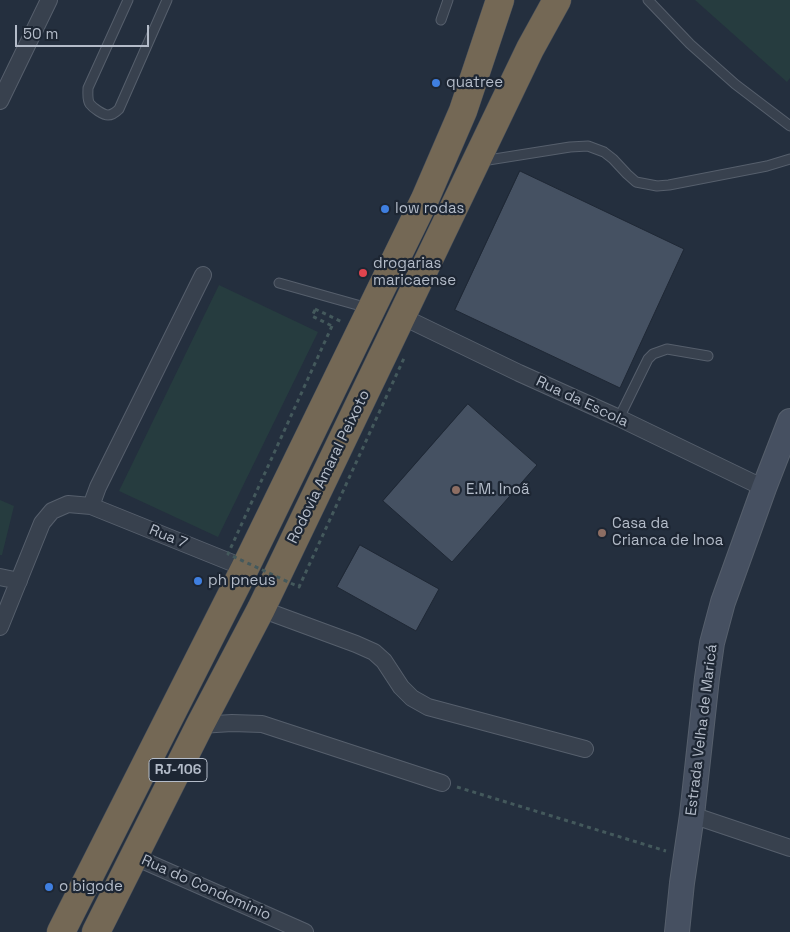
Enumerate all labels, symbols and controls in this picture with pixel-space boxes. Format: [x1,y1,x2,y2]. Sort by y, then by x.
scale bar [18,15,151,47]
text: 50 m [23,24,58,43]
place label: quatree [446,74,503,92]
marker: quatree [430,77,442,89]
place label: low rodas [395,200,464,218]
marker: low rodas [379,203,391,215]
place label: drogarias maricaense [373,255,456,290]
marker: drogarias maricaense [357,267,369,279]
street label: Rua da Escola [533,373,631,431]
street label: Rodovia Amaral Peixoto [284,387,374,547]
place label: E.M. Inoã [466,481,530,499]
marker: E.M. Inoã [450,484,462,496]
place label: Casa da Crianca de Inoa [612,515,723,550]
street label: Rua 7 [146,521,190,553]
marker: Casa da Crianca de Inoa [596,527,608,539]
place label: ph pneus [208,572,276,590]
marker: ph pneus [192,575,204,587]
street label: Estrada Velha de Maricá [683,643,721,817]
road number: RJ-106 [149,758,207,782]
street label: Rua do Condominio [139,851,273,925]
place label: o bigode [59,878,123,896]
marker: o bigode [43,881,55,893]

